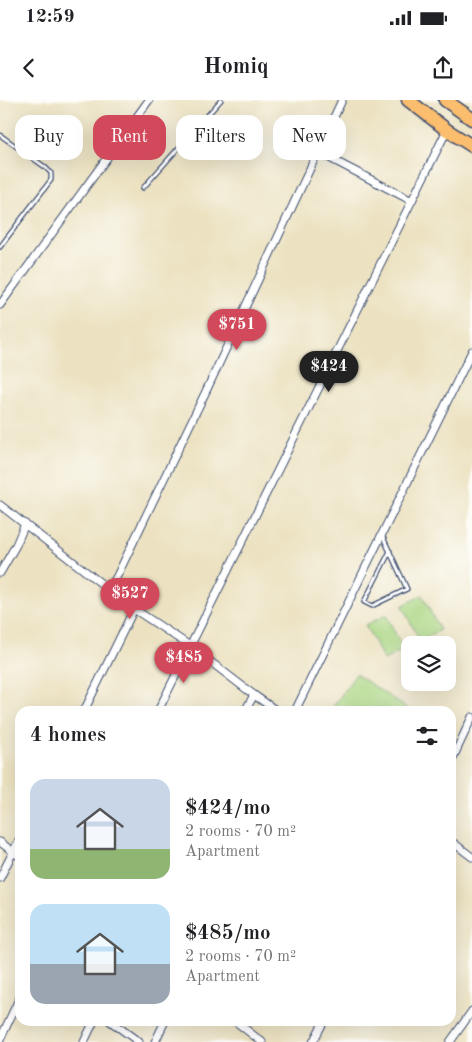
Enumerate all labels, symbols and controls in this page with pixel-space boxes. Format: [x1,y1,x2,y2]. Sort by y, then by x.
text: 12:59 [25,8,74,27]
icon: back [15,54,43,82]
icon: share [429,54,457,82]
text: Homiq [204,56,268,78]
chip: Buy [15,115,83,160]
chip: Rent [93,115,166,160]
chip: Filters [176,115,263,160]
chip: New [273,115,346,160]
pin: $751 [207,308,267,351]
text: $751 [218,317,256,333]
pin: $424 [299,350,359,393]
text: $424 [310,359,348,375]
pin: $527 [100,578,160,620]
text: $527 [111,586,149,602]
map controls [401,636,456,691]
button: layers [401,636,456,691]
pin: $485 [154,642,214,684]
text: $485 [165,650,203,666]
icon: filters [413,722,441,750]
text: 4 homes [30,725,106,746]
text: $424/mo [185,798,271,819]
icon: home [70,799,130,859]
text: 2 rooms · 70 m² [185,824,296,840]
text: Apartment [185,844,260,860]
text: $485/mo [185,923,271,944]
icon: home [70,924,130,984]
text: 2 rooms · 70 m² [185,949,296,965]
text: Apartment [185,969,260,985]

